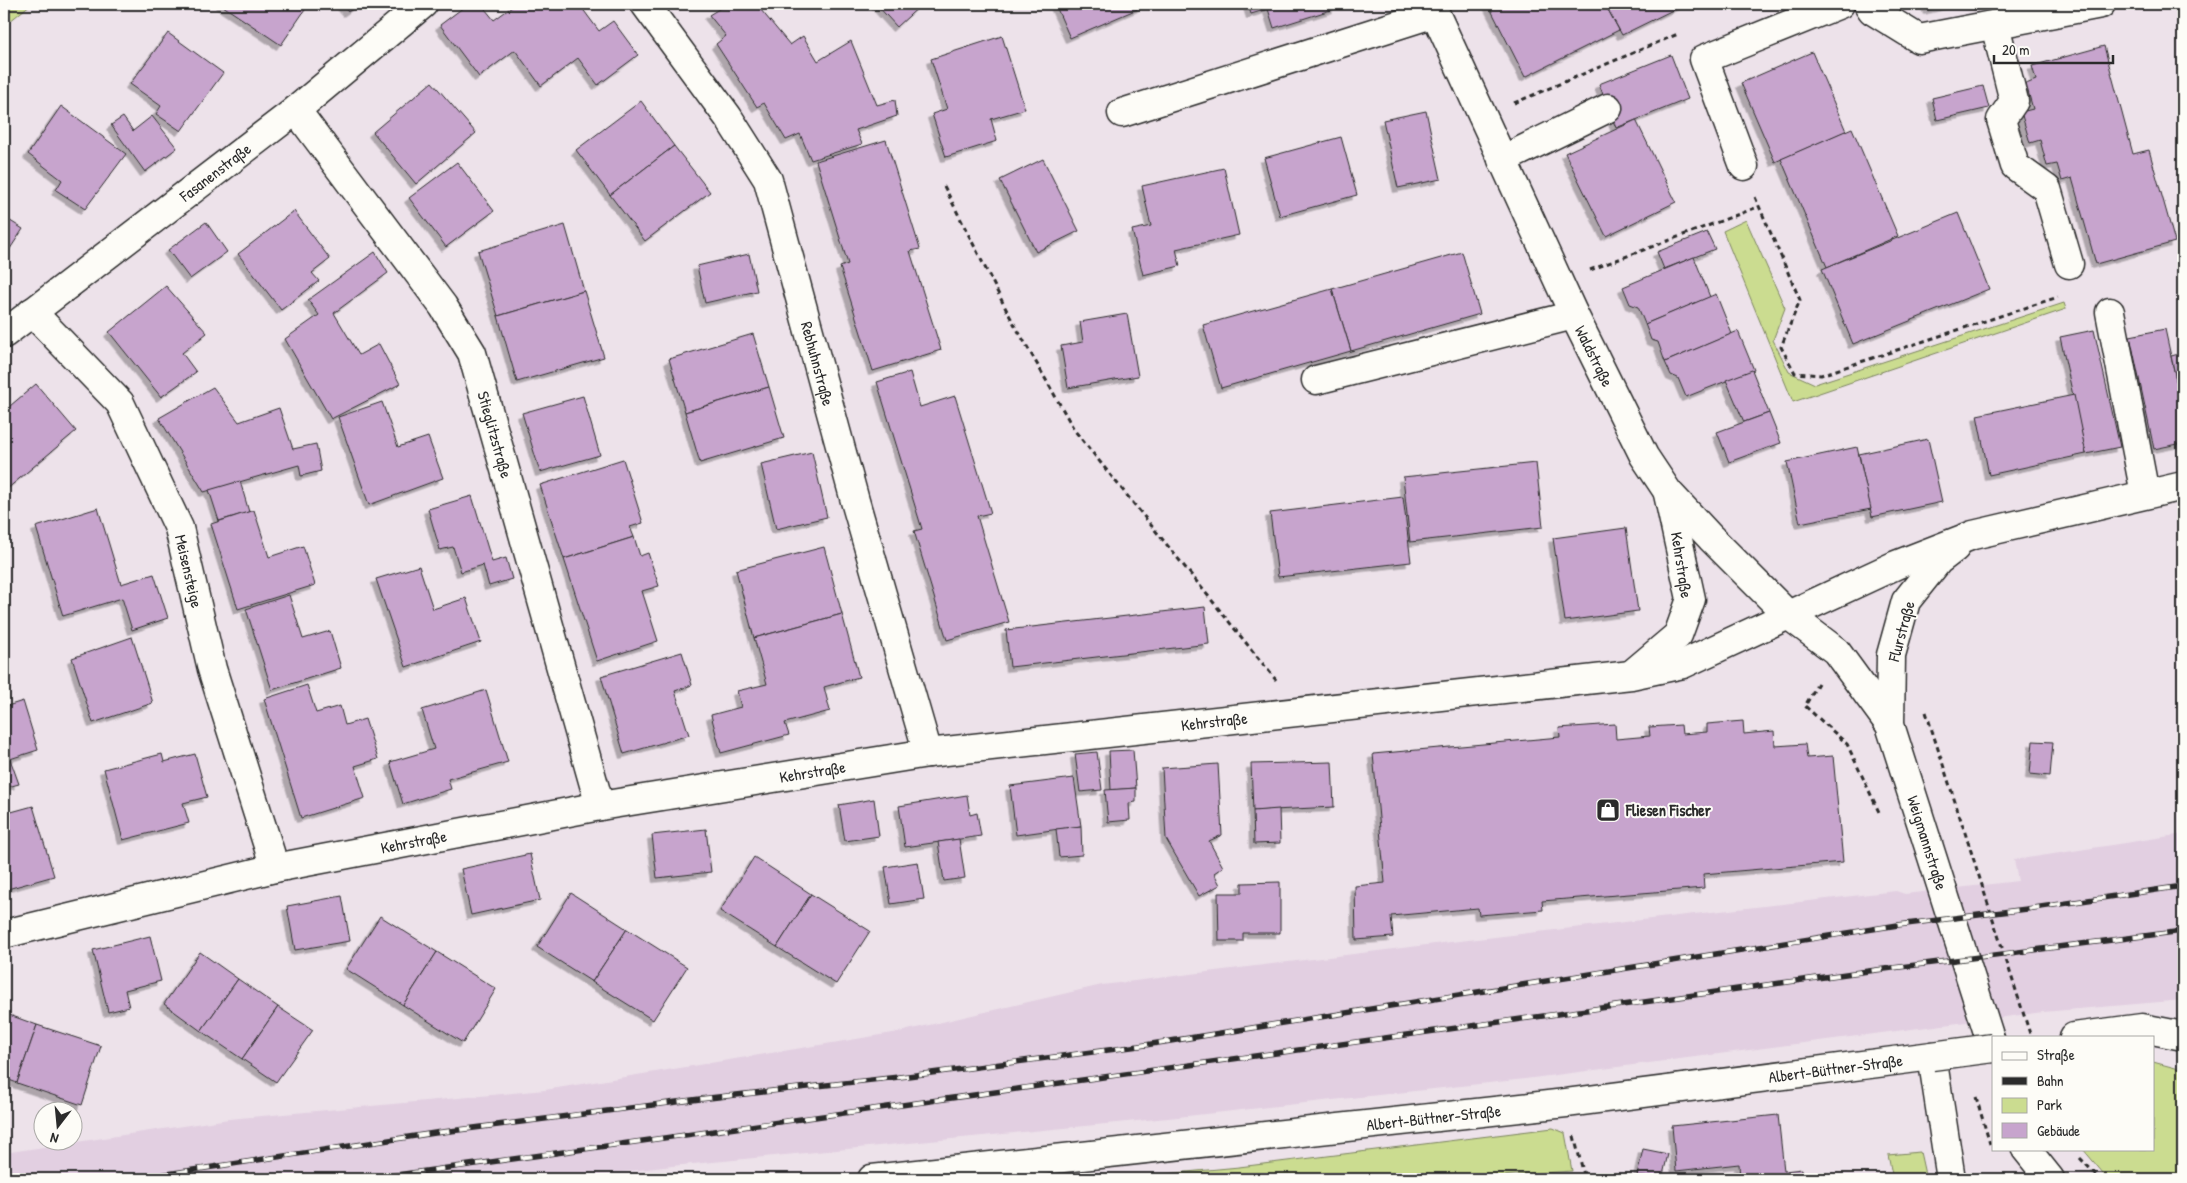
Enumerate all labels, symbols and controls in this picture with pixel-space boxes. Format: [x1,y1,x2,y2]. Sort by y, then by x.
scale bar [1994,32,2113,64]
text: 20 m [2002,39,2029,60]
street label: Fasanenstraße [174,137,256,207]
street label: Rebhuhnstraße [796,319,840,409]
street label: Waldstraße [1570,322,1619,391]
street label: Stieglitzstraße [472,389,518,481]
street label: Kehrstraße [1666,530,1698,600]
street label: Meisensteige [170,532,208,610]
street label: Flurstraße [1882,598,1920,665]
street label: Kehrstraße [1180,707,1249,736]
street label: Kehrstraße [778,755,848,788]
street label: Weigmannstraße [1902,793,1953,893]
shop icon: Fliesen Fischer [1595,797,1621,823]
place label: Fliesen Fischer [1625,799,1712,821]
street label: Kehrstraße [379,824,449,859]
legend [1992,1036,2154,1150]
text: Straße [2037,1044,2075,1065]
street label: Albert-Büttner-Straße [1767,1049,1905,1088]
text: Bahn [2037,1070,2064,1091]
text: Park [2037,1094,2062,1115]
street label: Albert-Büttner-Straße [1365,1099,1503,1136]
north arrow [32,1100,82,1150]
text: Gebäude [2037,1120,2080,1141]
text: N [48,1129,60,1149]

